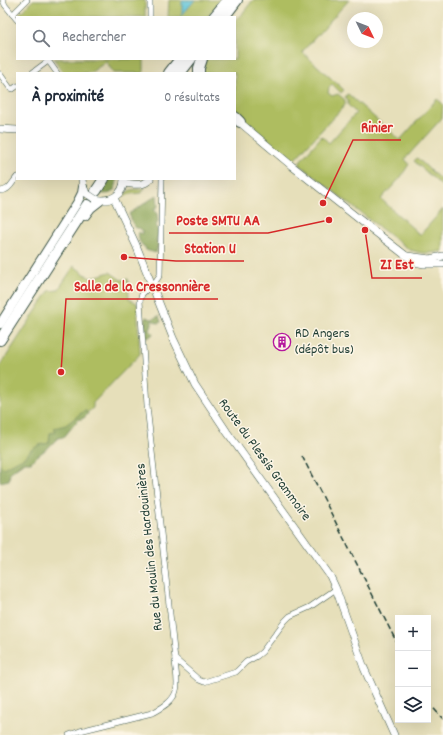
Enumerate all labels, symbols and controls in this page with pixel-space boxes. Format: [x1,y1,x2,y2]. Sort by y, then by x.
north arrow [347,12,383,48]
search box [16,16,236,60]
icon: search [30,27,52,49]
text: Rechercher [62,27,126,49]
text: À proximité [32,86,104,110]
text: 0 résultats [164,89,220,108]
callout: Rinier [353,113,401,140]
text: Rinier [361,118,393,140]
callout: Poste SMTU AA [169,206,268,233]
text: Poste SMTU AA [176,211,260,233]
callout: Station U [176,234,244,261]
text: Station U [184,239,236,261]
callout: ZI Est [372,251,422,278]
text: ZI Est [380,255,414,277]
callout: Salle de la Cressonnière [66,272,218,299]
text: Salle de la Cressonnière [74,277,210,299]
place label: RD Angers (dépôt bus) [295,324,354,360]
building icon: RD Angers (dépôt bus) [272,332,292,352]
street label: Route du Plessis Grammoire [213,395,315,525]
street label: Rue du Moulin des Hardouinières [131,462,169,632]
map controls [395,615,431,723]
button: + [395,615,431,651]
button: − [395,651,431,687]
button: layers [395,687,431,723]

